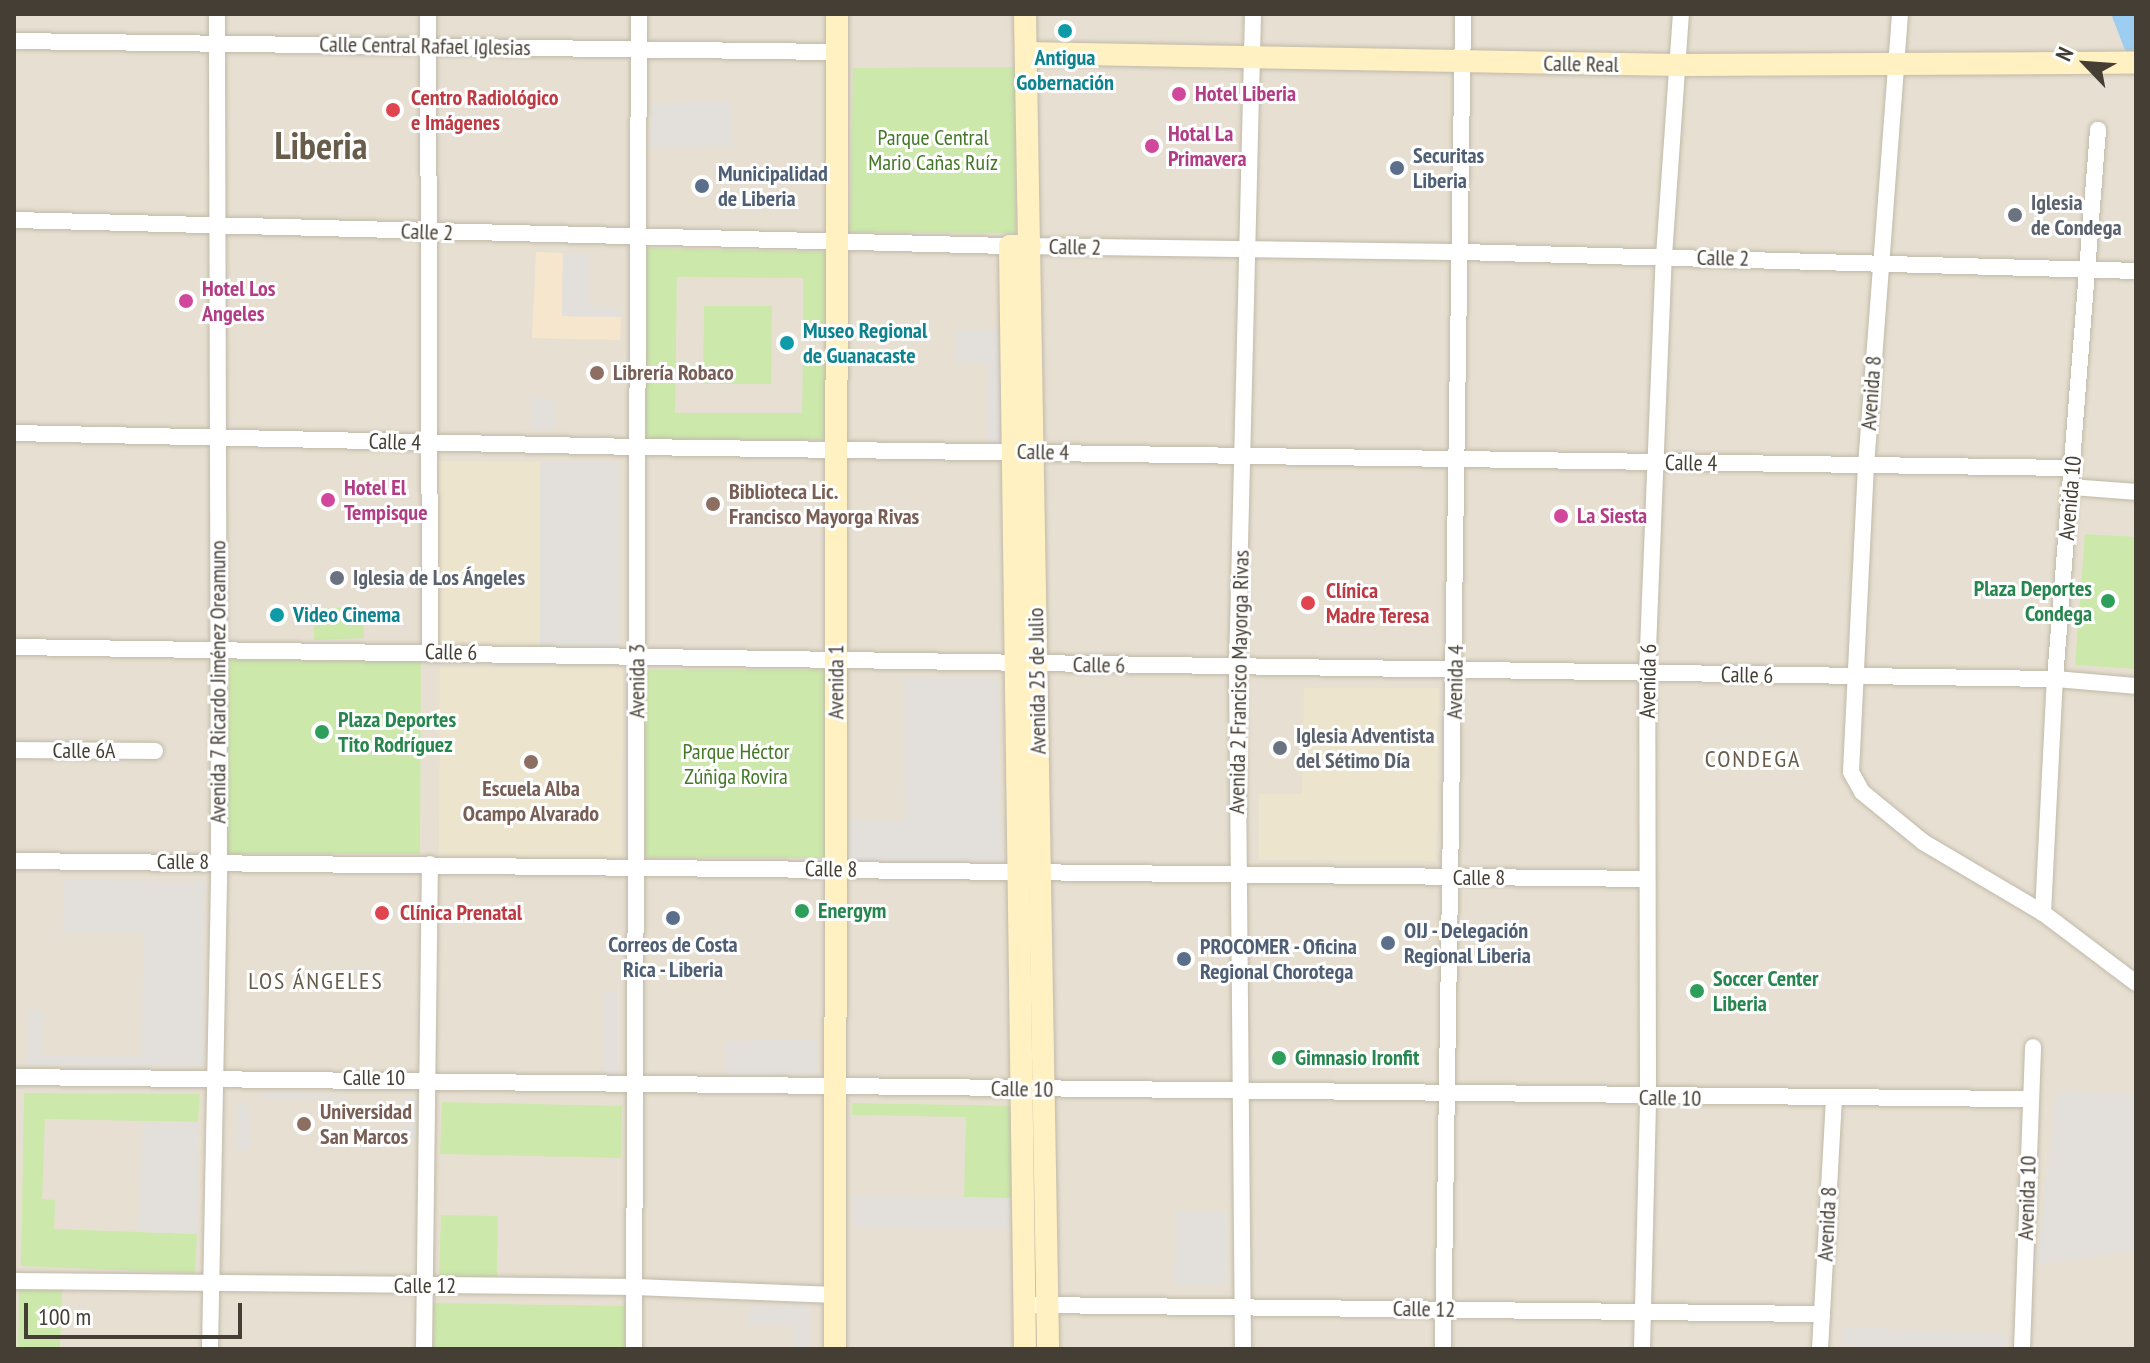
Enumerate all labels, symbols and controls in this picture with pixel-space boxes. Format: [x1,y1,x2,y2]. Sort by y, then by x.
marker: Antigua Gobernación [1056,22,1074,40]
north arrow [2046,24,2126,104]
street label: Calle Central Rafael Iglesias [319,31,531,61]
text: N [2049,43,2079,65]
place label: Antigua Gobernación [1016,44,1114,96]
street label: Calle Real [1543,50,1619,78]
place label: Hotel Liberia [1195,81,1296,107]
place label: Centro Radiológico e Imágenes [411,84,559,136]
marker: Hotel Liberia [1170,85,1188,103]
marker: Centro Radiológico e Imágenes [382,99,404,121]
place label: Hotal La Primavera [1168,120,1247,172]
district label: Liberia [274,122,368,168]
park label: Parque Central Mario Cañas Ruíz [868,124,998,176]
marker: Hotal La Primavera [1143,137,1161,155]
place label: Securitas Liberia [1413,142,1484,194]
marker: Securitas Liberia [1388,159,1406,177]
place label: Municipalidad de Liberia [718,160,828,212]
marker: Municipalidad de Liberia [693,177,711,195]
place label: Iglesia de Condega [2031,189,2122,240]
marker: Iglesia de Condega [2006,206,2024,224]
street label: Calle 2 [400,218,454,246]
street label: Calle 2 [1049,233,1101,261]
street label: Calle 2 [1697,244,1749,272]
place label: Hotel Los Angeles [202,275,275,326]
marker: Hotel Los Angeles [177,292,195,310]
place label: Museo Regional de Guanacaste [803,317,927,368]
marker: Museo Regional de Guanacaste [778,334,796,352]
street label: Avenida 8 [1855,355,1887,431]
place label: Librería Robaco [613,360,734,386]
marker: Librería Robaco [588,364,606,382]
street label: Calle 4 [368,428,422,456]
street label: Calle 4 [1017,438,1069,466]
street label: Calle 4 [1665,449,1717,477]
street label: Avenida 10 [2053,455,2087,541]
place label: Hotel El Tempisque [344,474,428,526]
place label: Biblioteca Lic. Francisco Mayorga Rivas [729,478,919,530]
marker: Hotel El Tempisque [319,491,337,509]
marker: Biblioteca Lic. Francisco Mayorga Rivas [704,495,722,513]
place label: La Siesta [1577,503,1647,529]
marker: La Siesta [1552,507,1570,525]
street label: Avenida 7 Ricardo Jiménez Oreamuno [205,540,231,824]
street label: Avenida 2 Francisco Mayorga Rivas [1223,550,1255,814]
place label: Iglesia de Los Ángeles [353,565,526,591]
marker: Iglesia de Los Ángeles [328,569,346,587]
place label: Plaza Deportes Condega [1974,575,2092,626]
place label: Clínica Madre Teresa [1326,577,1430,628]
marker: Clínica Madre Teresa [1297,592,1319,614]
marker: Plaza Deportes Condega [2099,592,2117,610]
place label: Video Cinema [293,602,400,628]
marker: Video Cinema [268,606,286,624]
street label: Avenida 25 de Julio [1023,607,1051,755]
street label: Calle 6 [425,638,477,666]
street label: Avenida 6 [1634,643,1662,719]
street label: Avenida 3 [624,644,650,718]
street label: Avenida 4 [1441,644,1469,720]
street label: Avenida 1 [823,645,849,719]
street label: Calle 6 [1073,651,1125,679]
street label: Calle 6 [1721,661,1773,689]
place label: Plaza Deportes Tito Rodríguez [338,706,456,758]
place label: Iglesia Adventista del Sétimo Día [1296,722,1435,774]
marker: Plaza Deportes Tito Rodríguez [313,723,331,741]
street label: Calle 6A [53,738,115,764]
park label: Parque Héctor Zúñiga Rovira [683,738,789,790]
marker: Iglesia Adventista del Sétimo Día [1271,739,1289,757]
district label: CONDEGA [1705,745,1801,773]
marker: Escuela Alba Ocampo Alvarado [522,753,540,771]
place label: Escuela Alba Ocampo Alvarado [462,775,600,826]
street label: Calle 8 [157,849,209,875]
street label: Calle 8 [805,855,857,883]
street label: Calle 8 [1453,865,1505,891]
place label: Energym [818,898,886,924]
place label: Clínica Prenatal [400,900,522,926]
marker: Clínica Prenatal [371,902,393,924]
marker: Energym [793,902,811,920]
marker: Correos de Costa Rica - Liberia [664,909,682,927]
place label: OIJ - Delegación Regional Liberia [1404,917,1531,968]
place label: Correos de Costa Rica - Liberia [608,931,738,982]
place label: PROCOMER - Oficina Regional Chorotega [1200,933,1359,984]
marker: OIJ - Delegación Regional Liberia [1379,934,1397,952]
marker: PROCOMER - Oficina Regional Chorotega [1175,950,1193,968]
place label: Soccer Center Liberia [1713,965,1819,1016]
district label: LOS ÁNGELES [248,967,384,995]
marker: Soccer Center Liberia [1688,982,1706,1000]
place label: Gimnasio Ironfit [1295,1045,1419,1071]
marker: Gimnasio Ironfit [1270,1049,1288,1067]
street label: Calle 10 [343,1065,405,1091]
street label: Calle 10 [991,1075,1053,1103]
street label: Calle 10 [1639,1084,1701,1112]
place label: Universidad San Marcos [320,1098,412,1150]
marker: Universidad San Marcos [295,1115,313,1133]
street label: Avenida 10 [2012,1155,2042,1241]
street label: Avenida 8 [1812,1186,1842,1262]
street label: Calle 12 [394,1273,456,1299]
scale bar [28,1287,246,1337]
street label: Calle 12 [1393,1295,1455,1323]
text: 100 m [38,1301,91,1332]

